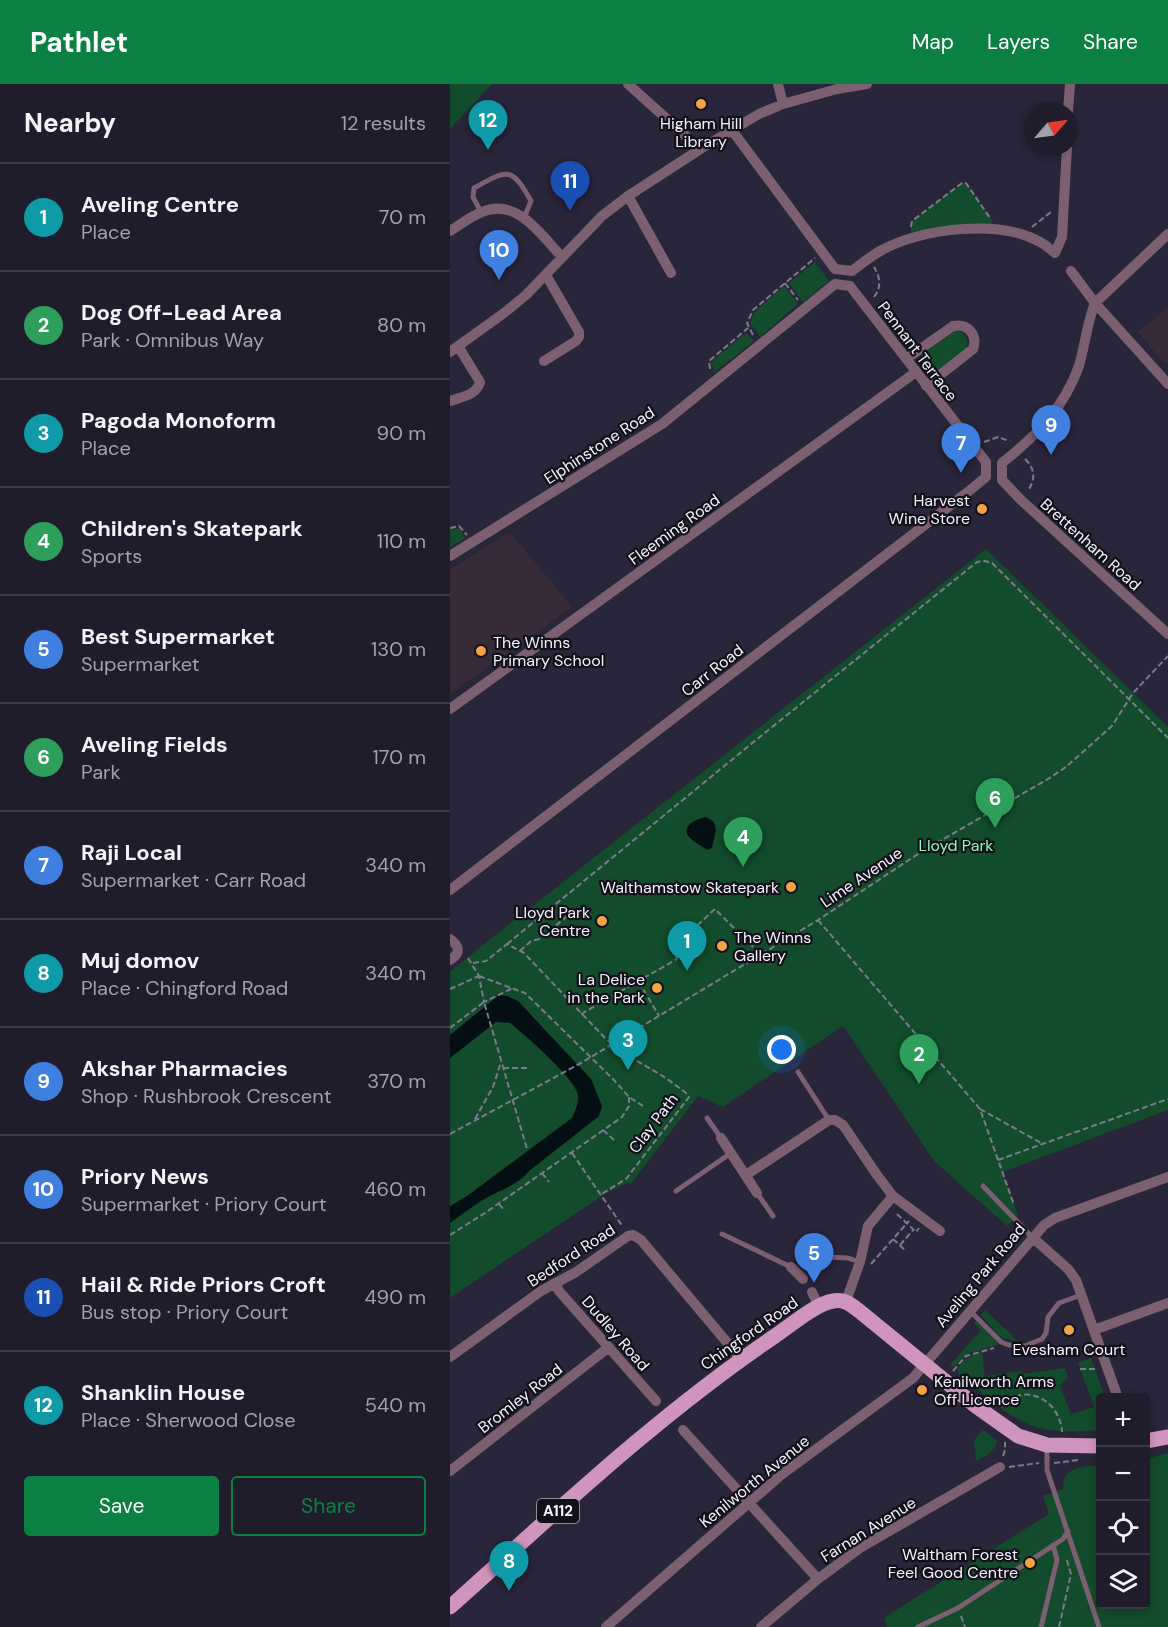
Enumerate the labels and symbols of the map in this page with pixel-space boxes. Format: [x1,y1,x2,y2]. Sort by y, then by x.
marker: Higham Hill Library [694,97,708,111]
pin: 12 [468,100,507,150]
north arrow [1024,102,1078,156]
place label: Higham Hill Library [660,113,742,152]
pin: 11 [550,162,590,211]
pin: 10 [479,230,518,280]
street label: Pennant Terrace [873,297,962,406]
street label: Elphinstone Road [540,402,659,489]
pin: 9 [1032,406,1070,455]
pin: 7 [942,424,980,473]
street label: Fleeming Road [624,489,724,570]
place label: Harvest Wine Store [889,490,970,529]
street label: Brettenham Road [1036,494,1145,595]
marker: Harvest Wine Store [975,502,989,516]
place label: The Winns Primary School [493,632,604,671]
street label: Carr Road [677,639,748,701]
marker: The Winns Primary School [474,644,488,658]
pin: 6 [976,778,1014,828]
pin: 4 [724,818,762,867]
park label: Lloyd Park [919,835,993,856]
street label: Lime Avenue [816,842,906,912]
place label: Walthamstow Skatepark [601,877,779,898]
marker: Walthamstow Skatepark [784,880,798,894]
place label: Lloyd Park Centre [515,902,590,941]
marker: Lloyd Park Centre [595,914,609,928]
pin: 1 [668,922,706,971]
place label: The Winns Gallery [734,927,811,966]
marker: The Winns Gallery [715,939,729,953]
place label: La Delice in the Park [567,969,645,1008]
marker: La Delice in the Park [650,981,664,995]
pin: 3 [608,1020,648,1070]
pin: 2 [900,1034,938,1084]
your location [767,1035,796,1064]
street label: Clay Path [624,1089,683,1157]
street label: Bedford Road [523,1219,619,1292]
street label: Aveling Park Road [931,1219,1030,1332]
pin: 5 [794,1234,834,1283]
street label: Dudley Road [577,1291,654,1375]
street label: Chingford Road [696,1292,802,1375]
marker: Evesham Court [1062,1323,1076,1337]
place label: Evesham Court [1013,1339,1125,1360]
street label: Bromley Road [474,1359,567,1438]
place label: Kenilworth Arms Off Licence [934,1371,1054,1410]
marker: Kenilworth Arms Off Licence [915,1383,929,1397]
street label: Kenilworth Avenue [695,1430,814,1532]
street label: Farnan Avenue [817,1492,920,1567]
road number: A112 [537,1499,579,1523]
pin: 8 [490,1542,528,1591]
place label: Waltham Forest Feel Good Centre [888,1544,1018,1583]
marker: Waltham Forest Feel Good Centre [1023,1556,1037,1570]

